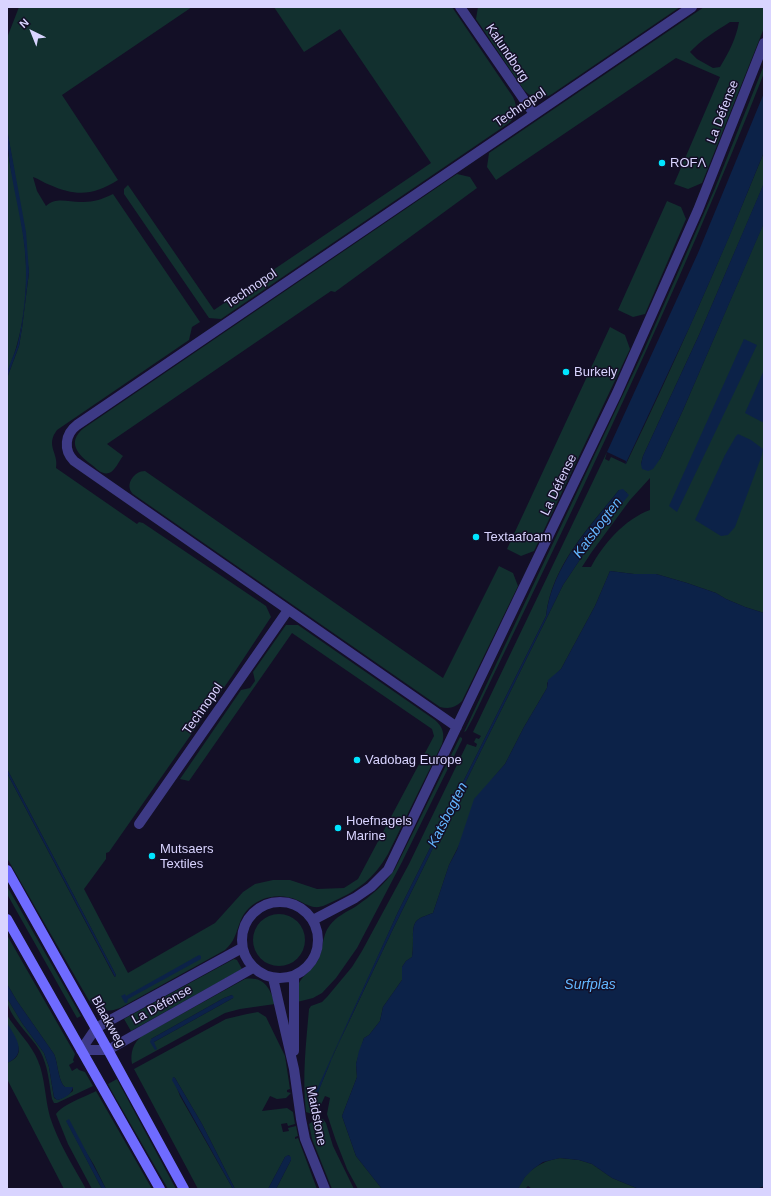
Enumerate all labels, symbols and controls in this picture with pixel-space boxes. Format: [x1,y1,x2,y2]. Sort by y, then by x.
north arrow [12,12,52,52]
text: N [17,16,31,30]
street label: Kalundborg [482,21,532,85]
street label: La Défense [704,78,742,146]
street label: Technopol [491,85,549,131]
place label: ROFΛ [670,155,706,171]
marker: ROFΛ [657,158,667,168]
street label: Technopol [222,266,280,312]
place label: Burkely [574,364,617,380]
marker: Burkely [561,367,571,377]
street label: La Défense [537,452,581,518]
water label: Katsbogten [570,495,626,561]
place label: Textaafoam [484,529,551,545]
marker: Textaafoam [471,532,481,542]
street label: Technopol [180,680,226,738]
place label: Vadobag Europe [365,752,462,768]
marker: Vadobag Europe [352,755,362,765]
water label: Katsbogten [424,780,472,850]
place label: Hoefnagels Marine [346,813,412,844]
marker: Hoefnagels Marine [333,823,343,833]
place label: Mutsaers Textiles [160,841,213,872]
marker: Mutsaers Textiles [147,851,157,861]
water label: Surfplas [564,977,616,993]
street label: La Défense [129,982,195,1028]
street label: Blaakweg [88,994,128,1050]
street label: Maidstone [303,1085,329,1147]

